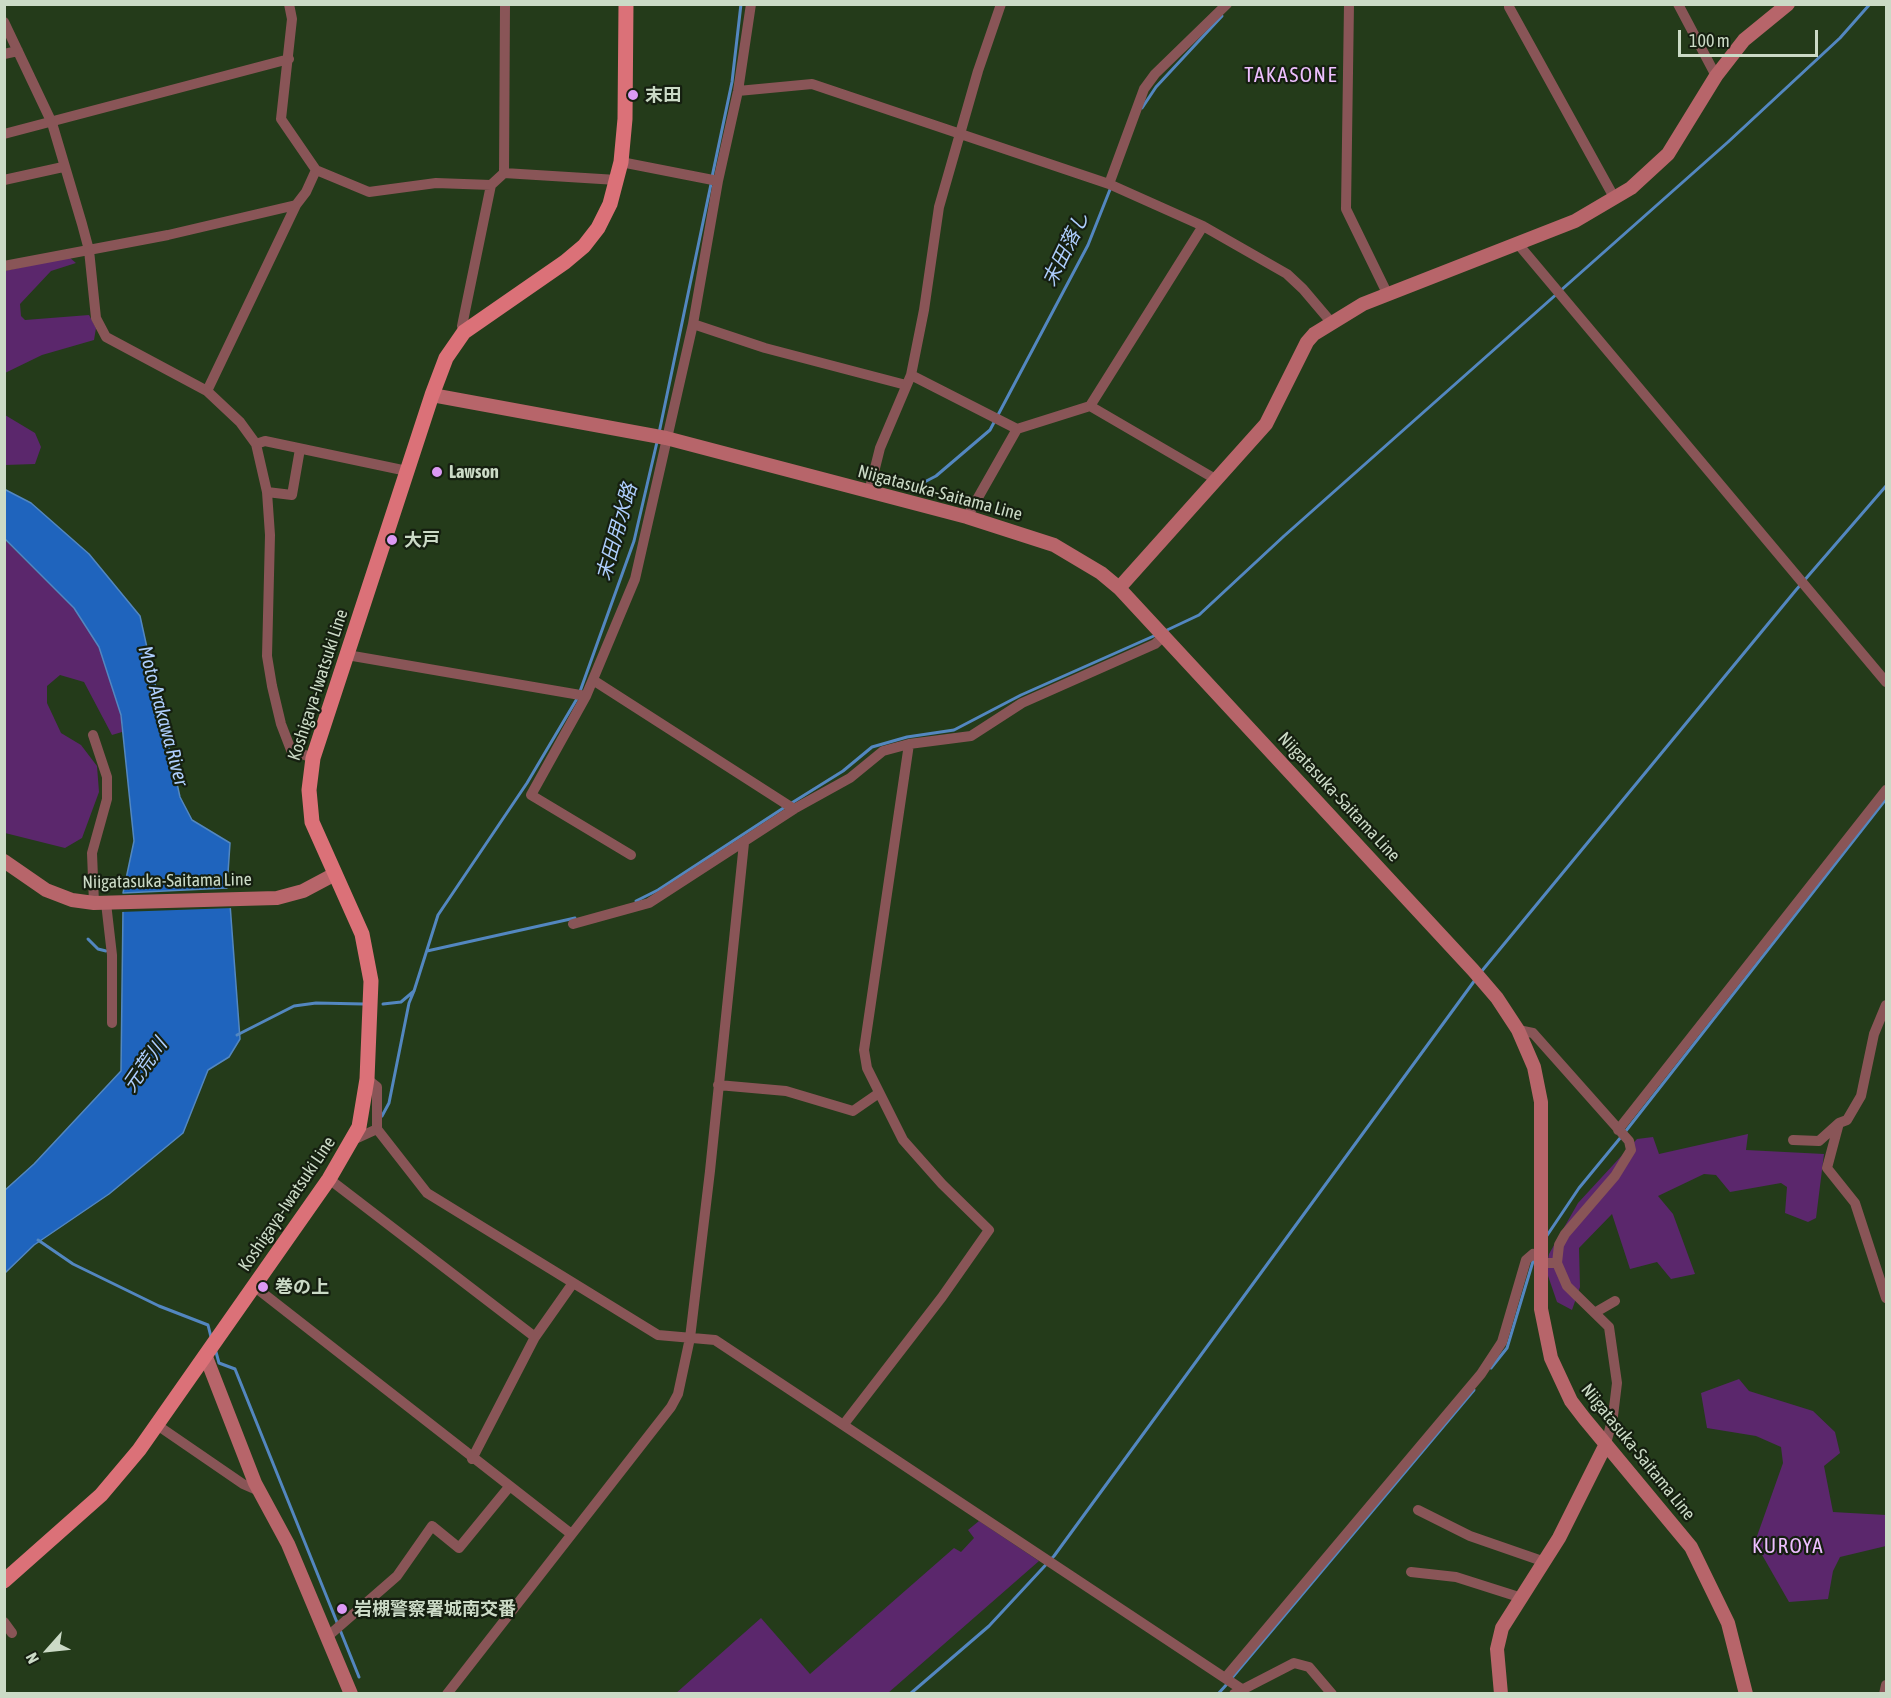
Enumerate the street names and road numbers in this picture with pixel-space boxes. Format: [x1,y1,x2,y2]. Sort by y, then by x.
street label: Niigatasuka-Saitama Line [855,461,1025,525]
street label: Koshigaya-Iwatsuki Line [283,607,353,763]
street label: Niigatasuka-Saitama Line [1273,728,1405,866]
street label: Niigatasuka-Saitama Line [82,869,252,893]
street label: Koshigaya-Iwatsuki Line [234,1133,340,1275]
street label: Niigatasuka-Saitama Line [1576,1379,1700,1525]

